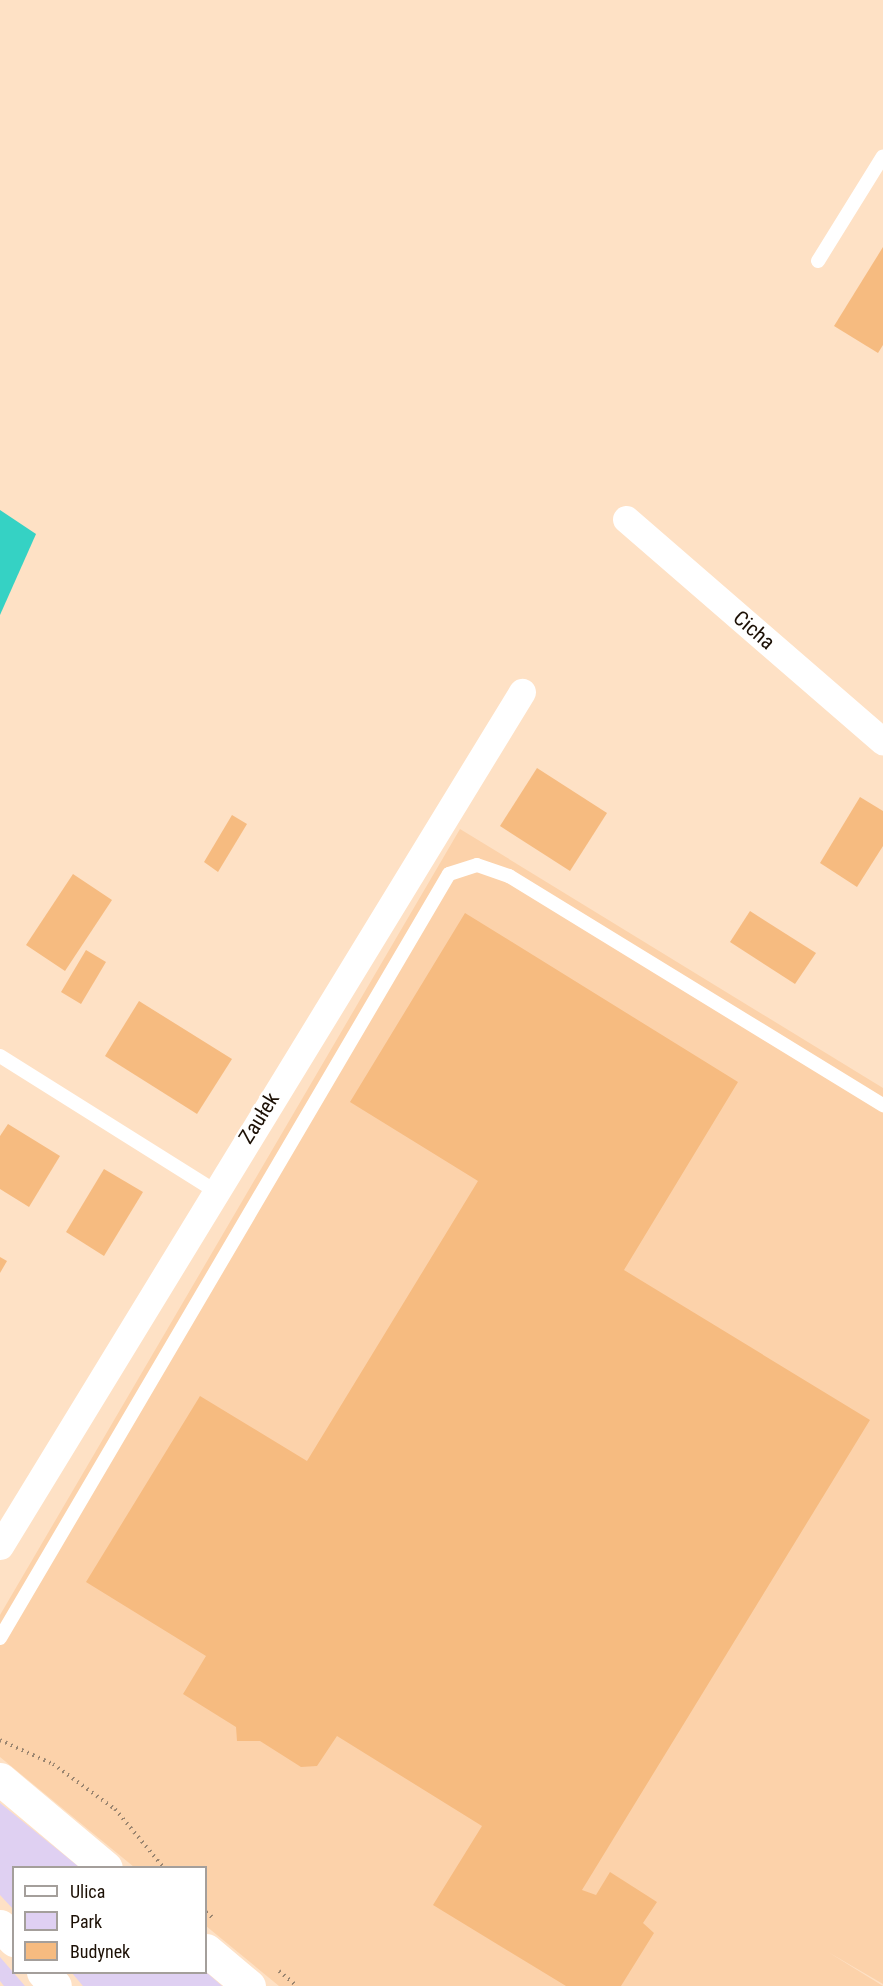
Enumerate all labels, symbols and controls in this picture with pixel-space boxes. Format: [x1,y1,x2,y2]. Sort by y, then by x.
street label: Cicha [728,605,780,655]
street label: Zaułek [234,1088,284,1148]
legend [12,1866,207,1974]
text: Ulica [70,1881,105,1902]
text: Park [70,1911,102,1932]
text: Budynek [70,1941,130,1962]

